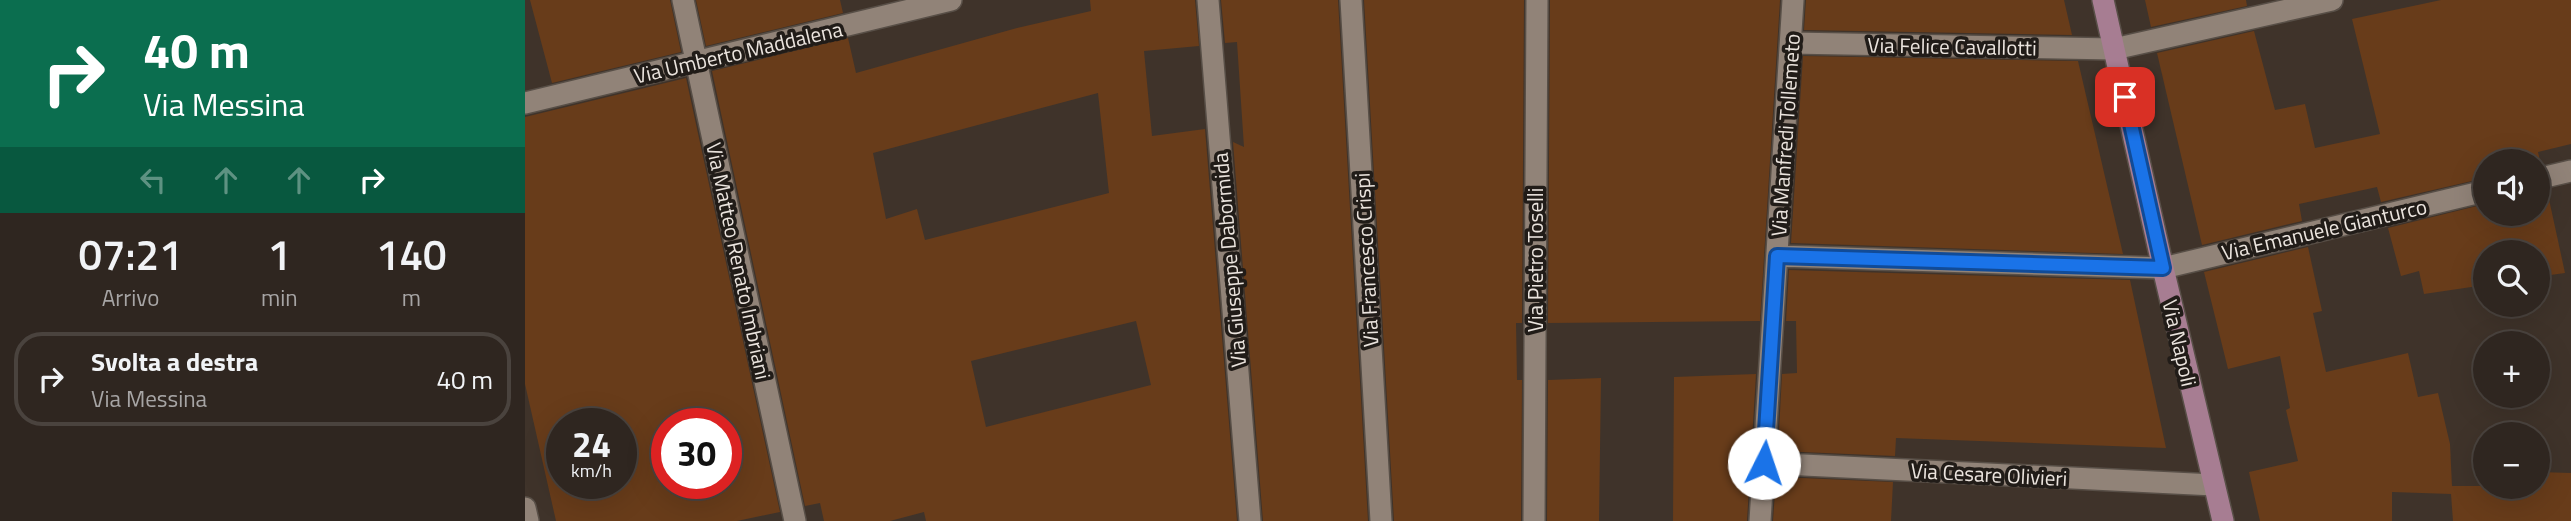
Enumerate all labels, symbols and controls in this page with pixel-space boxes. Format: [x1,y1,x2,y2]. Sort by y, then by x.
text: 40 m [143,12,250,87]
street label: Via Umberto Maddalena [631,12,846,92]
icon: right [28,28,119,119]
street label: Via Felice Cavallotti [1867,29,2037,63]
street label: Via Manfredi Tollemeto [1762,32,1808,238]
pin [2095,67,2155,127]
icon: arrive [2106,78,2144,116]
text: Via Messina [143,80,305,128]
street label: Via Matteo Renato Imbriani [698,140,780,382]
map controls [2473,149,2550,499]
button: sound [2473,149,2550,226]
street label: Via Giuseppe Dabormida [1204,151,1254,369]
icon: left [134,161,172,199]
icon: ahead [207,161,245,199]
icon: ahead [280,161,318,199]
icon: right [353,161,391,199]
street label: Via Francesco Crispi [1345,172,1387,348]
street label: Via Pietro Toselli [1519,188,1551,332]
street label: Via Emanuele Gianturco [2218,190,2430,268]
text: 07:21 [78,222,183,286]
text: 1 [268,222,291,286]
text: 140 [376,222,447,286]
button: search [2473,240,2550,317]
text: Arrivo [102,280,159,315]
text: min [261,280,298,315]
text: m [402,280,421,315]
street label: Via Napoli [2154,296,2206,390]
button: + [2473,331,2550,408]
text: Svolta a destra [91,342,258,381]
icon: right [32,360,70,398]
text: 40 m [436,360,493,399]
text: Via Messina [91,381,207,416]
speed limit sign: 30 [651,408,742,499]
text: 24 [572,417,611,471]
button: − [2473,422,2550,499]
position arrow [1727,426,1801,500]
street label: Via Cesare Olivieri [1910,454,2068,494]
text: km/h [571,457,612,484]

